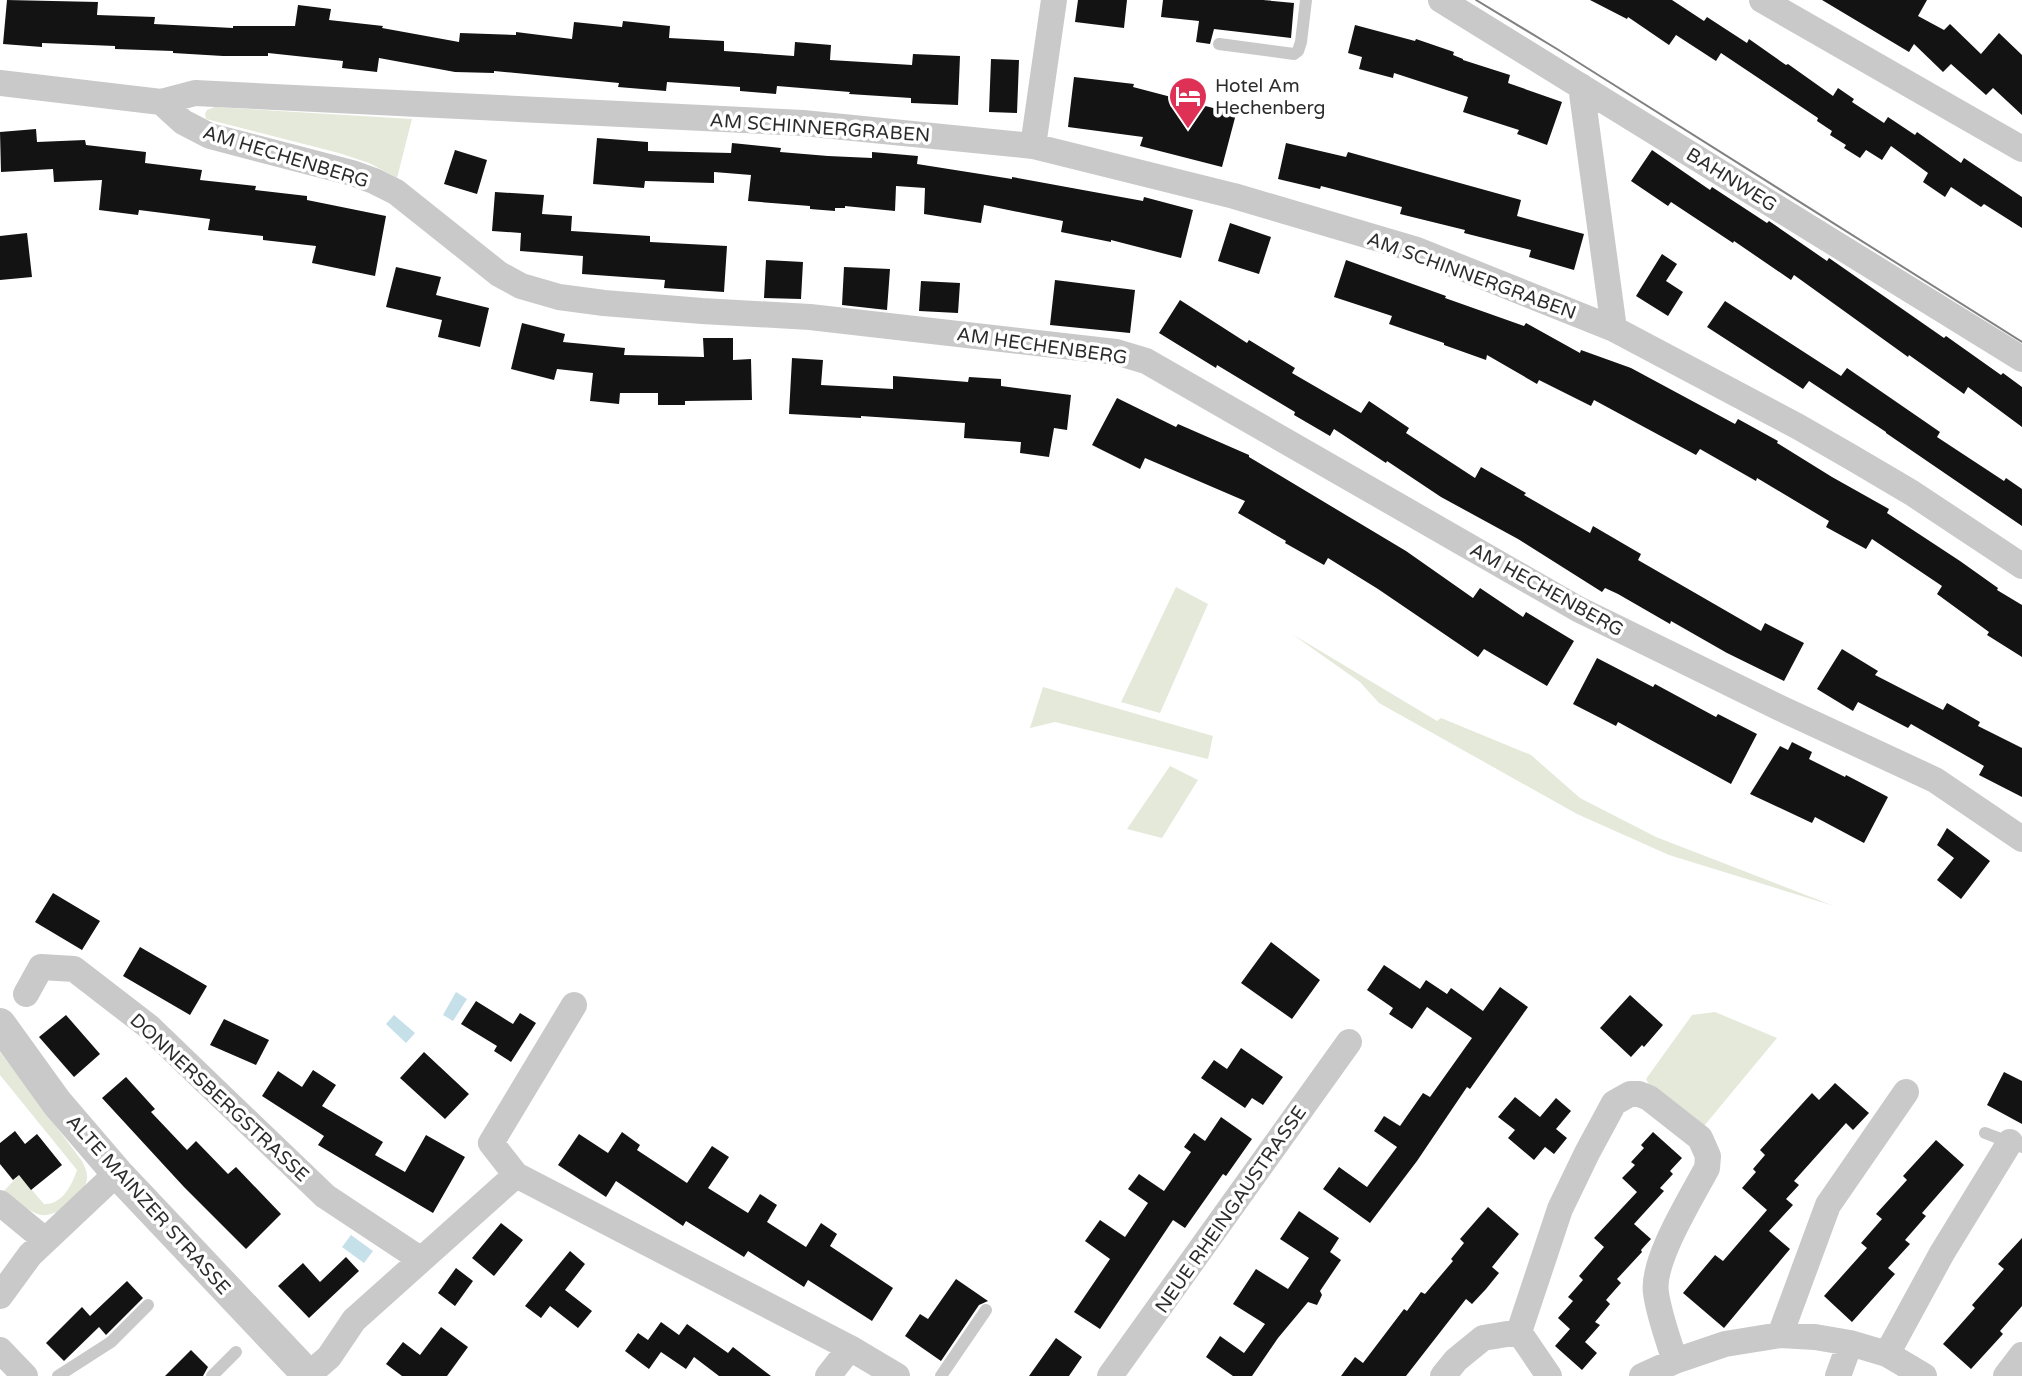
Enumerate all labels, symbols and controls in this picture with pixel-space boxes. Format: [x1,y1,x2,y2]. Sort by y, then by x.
hotel icon: Hotel Am Hechenberg [1167,75,1209,130]
place label: Hotel Am Hechenberg [1215,75,1326,119]
street label: AM SCHINNERGRABEN [709,109,931,147]
street label: AM HECHENBERG [200,121,371,193]
street label: BAHNWEG [1682,143,1781,216]
street label: AM SCHINNERGRABEN [1364,228,1579,324]
street label: AM HECHENBERG [955,323,1129,369]
street label: AM HECHENBERG [1466,539,1627,641]
street label: DONNERSBERGSTRASSE [125,1009,313,1186]
street label: NEUE RHEINGAUSTRASSE [1151,1102,1311,1317]
street label: ALTE MAINZER STRASSE [62,1110,235,1299]

